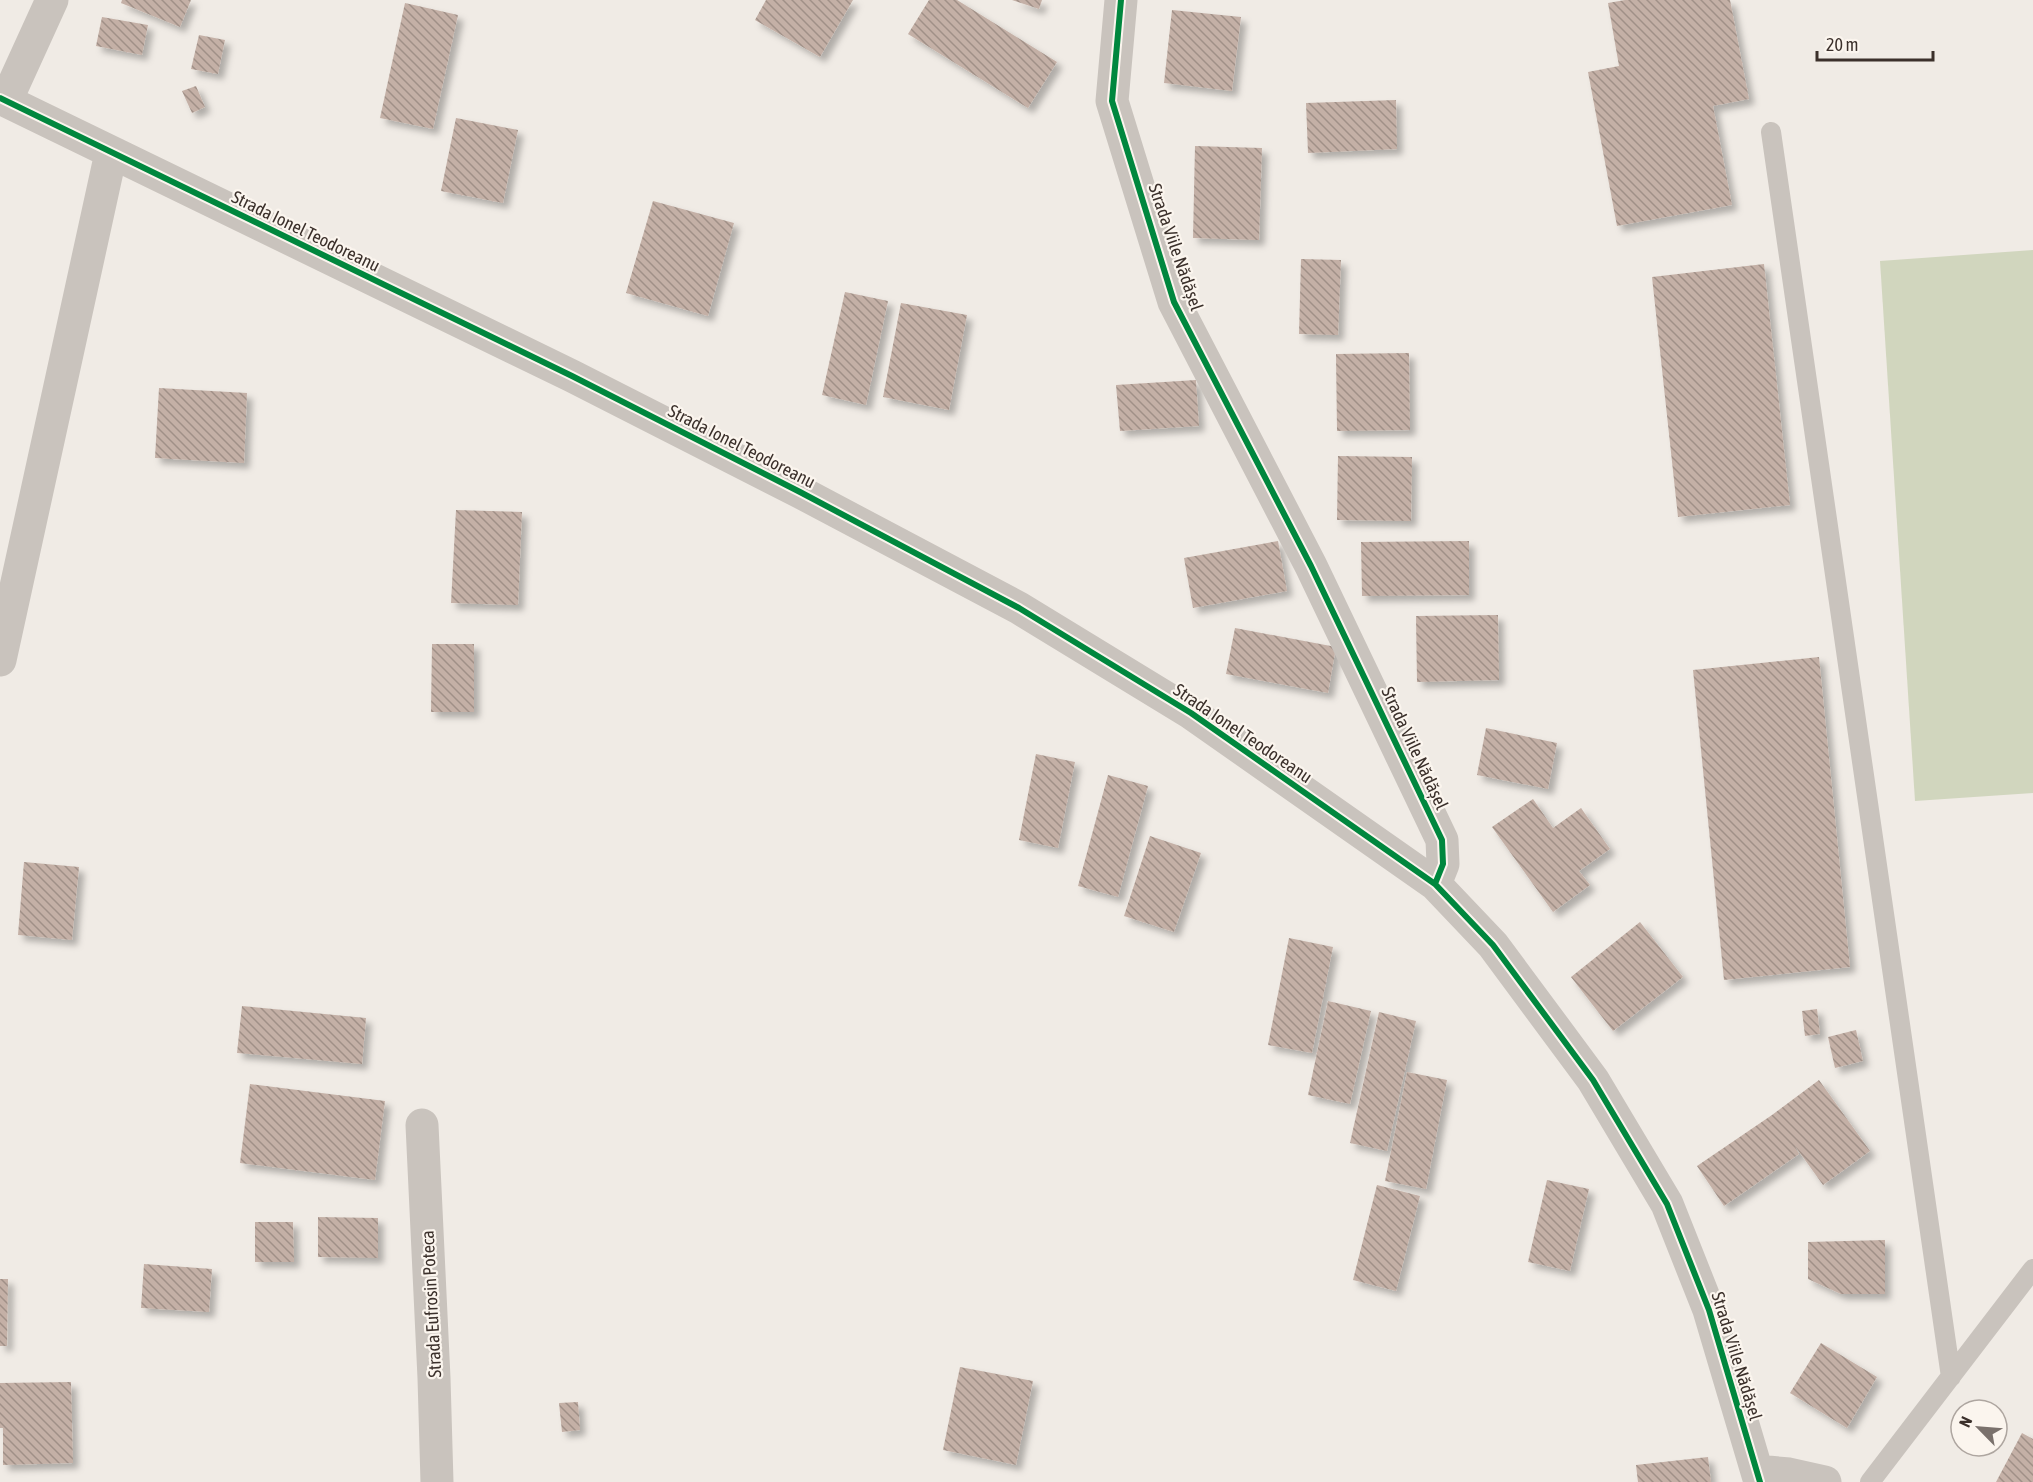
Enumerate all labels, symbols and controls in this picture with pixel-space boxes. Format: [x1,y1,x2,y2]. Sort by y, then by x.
scale bar [1817,24,1932,62]
text: 20 m [1826,34,1858,55]
street label: Strada Viile Nădășel [1144,181,1208,313]
street label: Strada Ionel Teodoreanu [228,186,384,276]
street label: Strada Ionel Teodoreanu [665,400,819,492]
street label: Strada Ionel Teodoreanu [1170,679,1316,787]
street label: Strada Viile Nădășel [1377,683,1453,813]
street label: Strada Eufrosin Poteca [417,1230,445,1378]
street label: Strada Viile Nădășel [1708,1289,1767,1423]
north arrow [1949,1398,2009,1458]
text: N [1955,1414,1976,1430]

